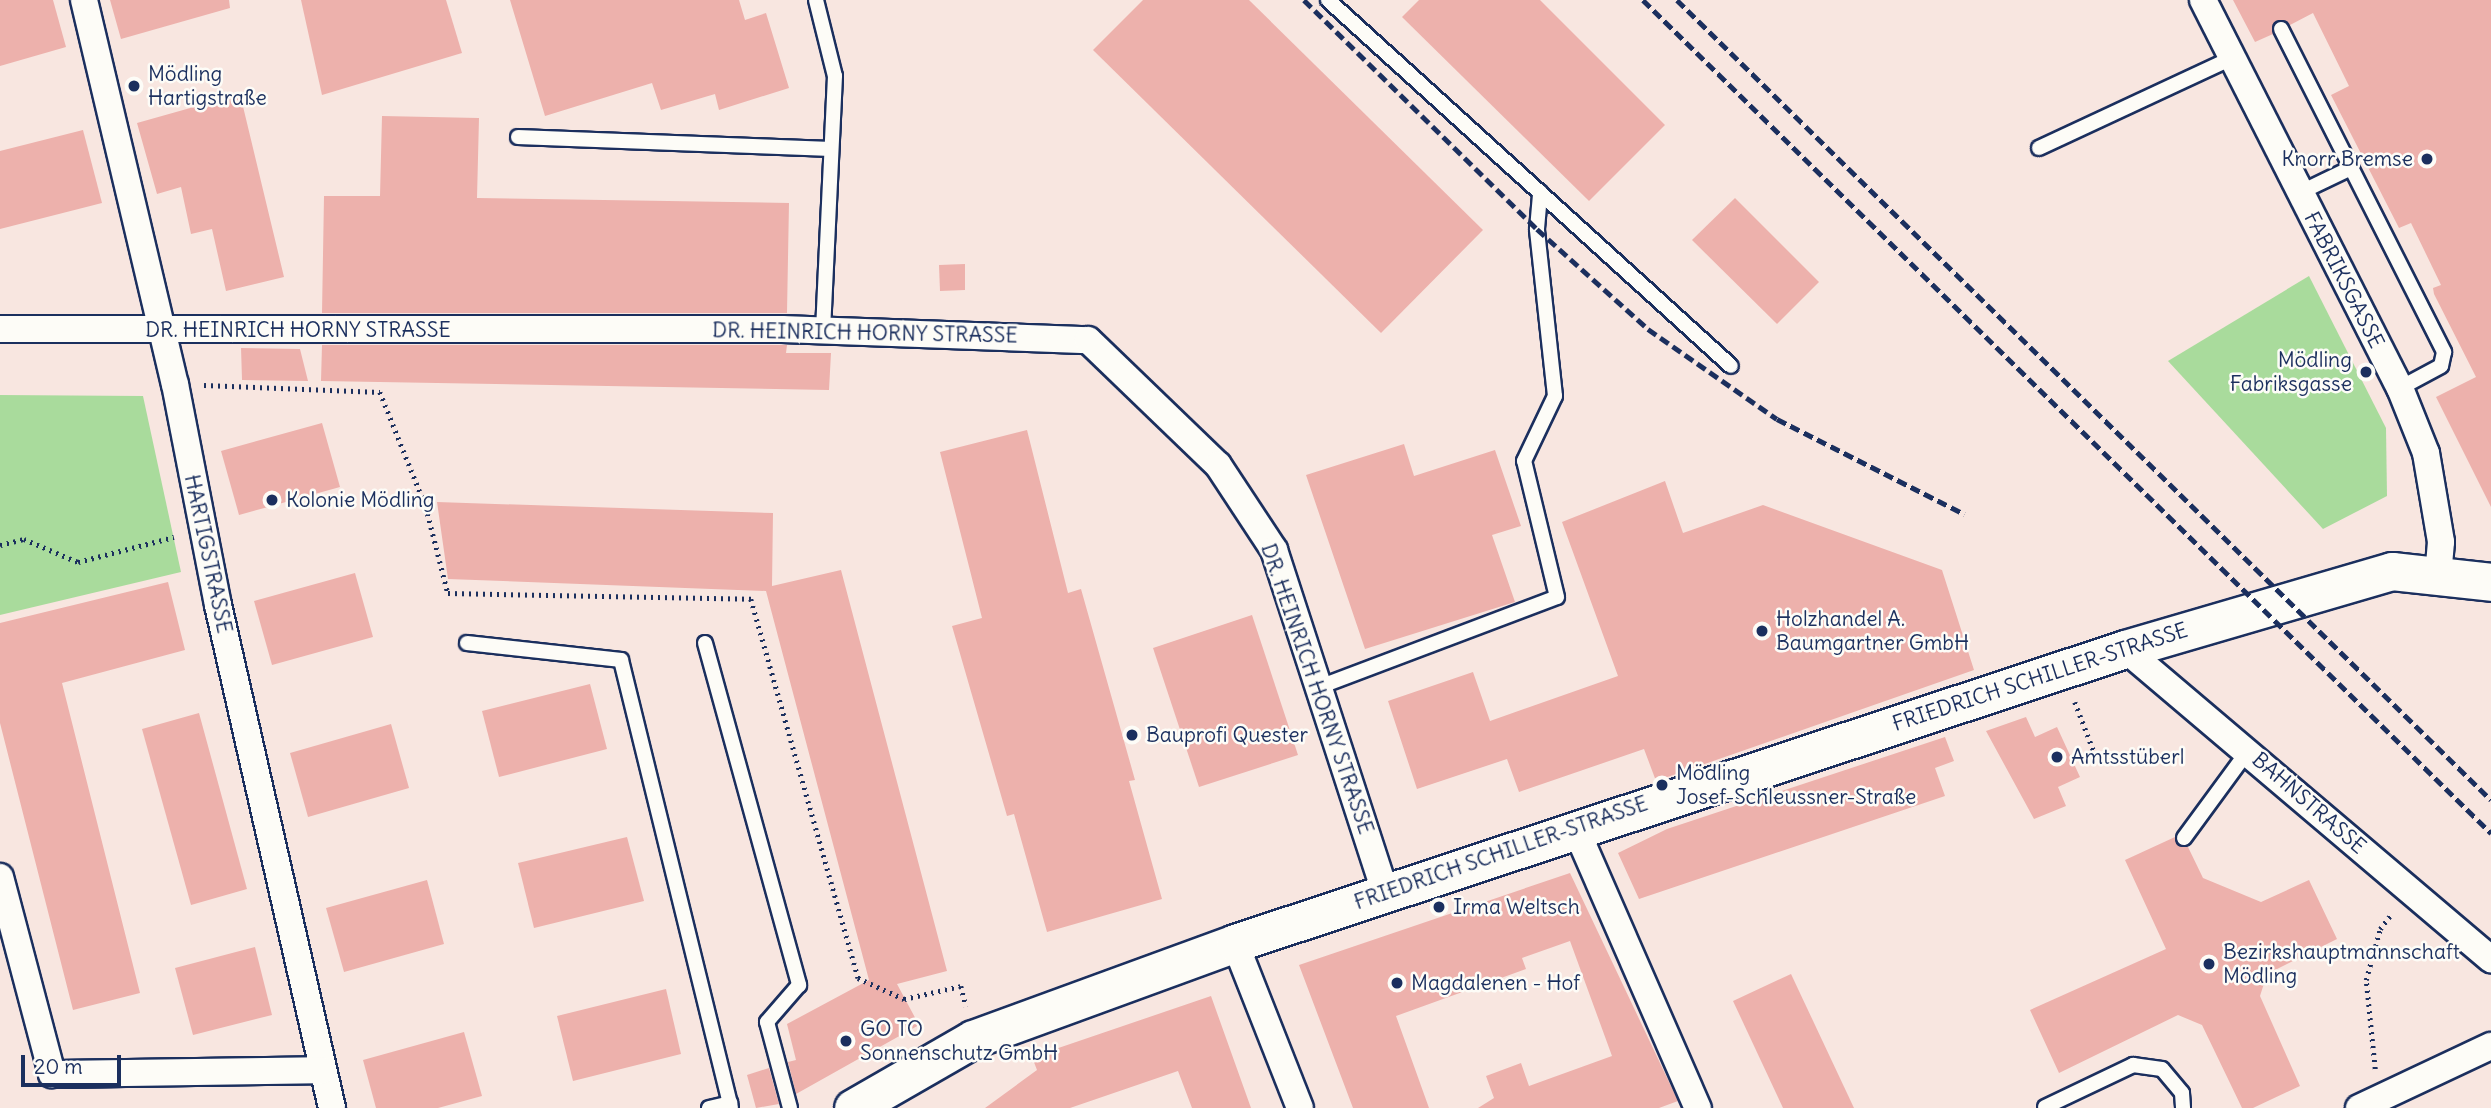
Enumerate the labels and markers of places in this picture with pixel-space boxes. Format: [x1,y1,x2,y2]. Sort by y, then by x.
place label: Mödling Hartigstraße [148,61,267,111]
marker: Mödling Hartigstraße [126,78,142,94]
place label: Knorr Bremse [2282,146,2413,172]
marker: Knorr Bremse [2419,151,2435,167]
place label: Mödling Fabriksgasse [2230,347,2352,397]
marker: Mödling Fabriksgasse [2358,364,2374,380]
place label: Kolonie Mödling [286,487,435,513]
marker: Kolonie Mödling [264,492,280,508]
place label: Holzhandel A. Baumgartner GmbH [1776,606,1969,656]
marker: Holzhandel A. Baumgartner GmbH [1754,623,1770,639]
place label: Bauprofi Quester [1146,722,1308,748]
marker: Bauprofi Quester [1124,727,1140,743]
place label: Amtsstüberl [2071,744,2184,770]
marker: Amtsstüberl [2049,749,2065,765]
place label: Mödling Josef-Schleussner-Straße [1676,760,1916,810]
marker: Mödling Josef-Schleussner-Straße [1654,777,1670,793]
place label: Irma Weltsch [1453,894,1580,920]
marker: Irma Weltsch [1431,899,1447,915]
place label: Bezirkshauptmannschaft Mödling [2223,939,2460,989]
marker: Bezirkshauptmannschaft Mödling [2201,956,2217,972]
place label: Magdalenen - Hof [1411,970,1580,996]
marker: Magdalenen - Hof [1389,975,1405,991]
place label: GO TO Sonnenschutz GmbH [860,1016,1058,1066]
marker: GO TO Sonnenschutz GmbH [838,1033,854,1049]

